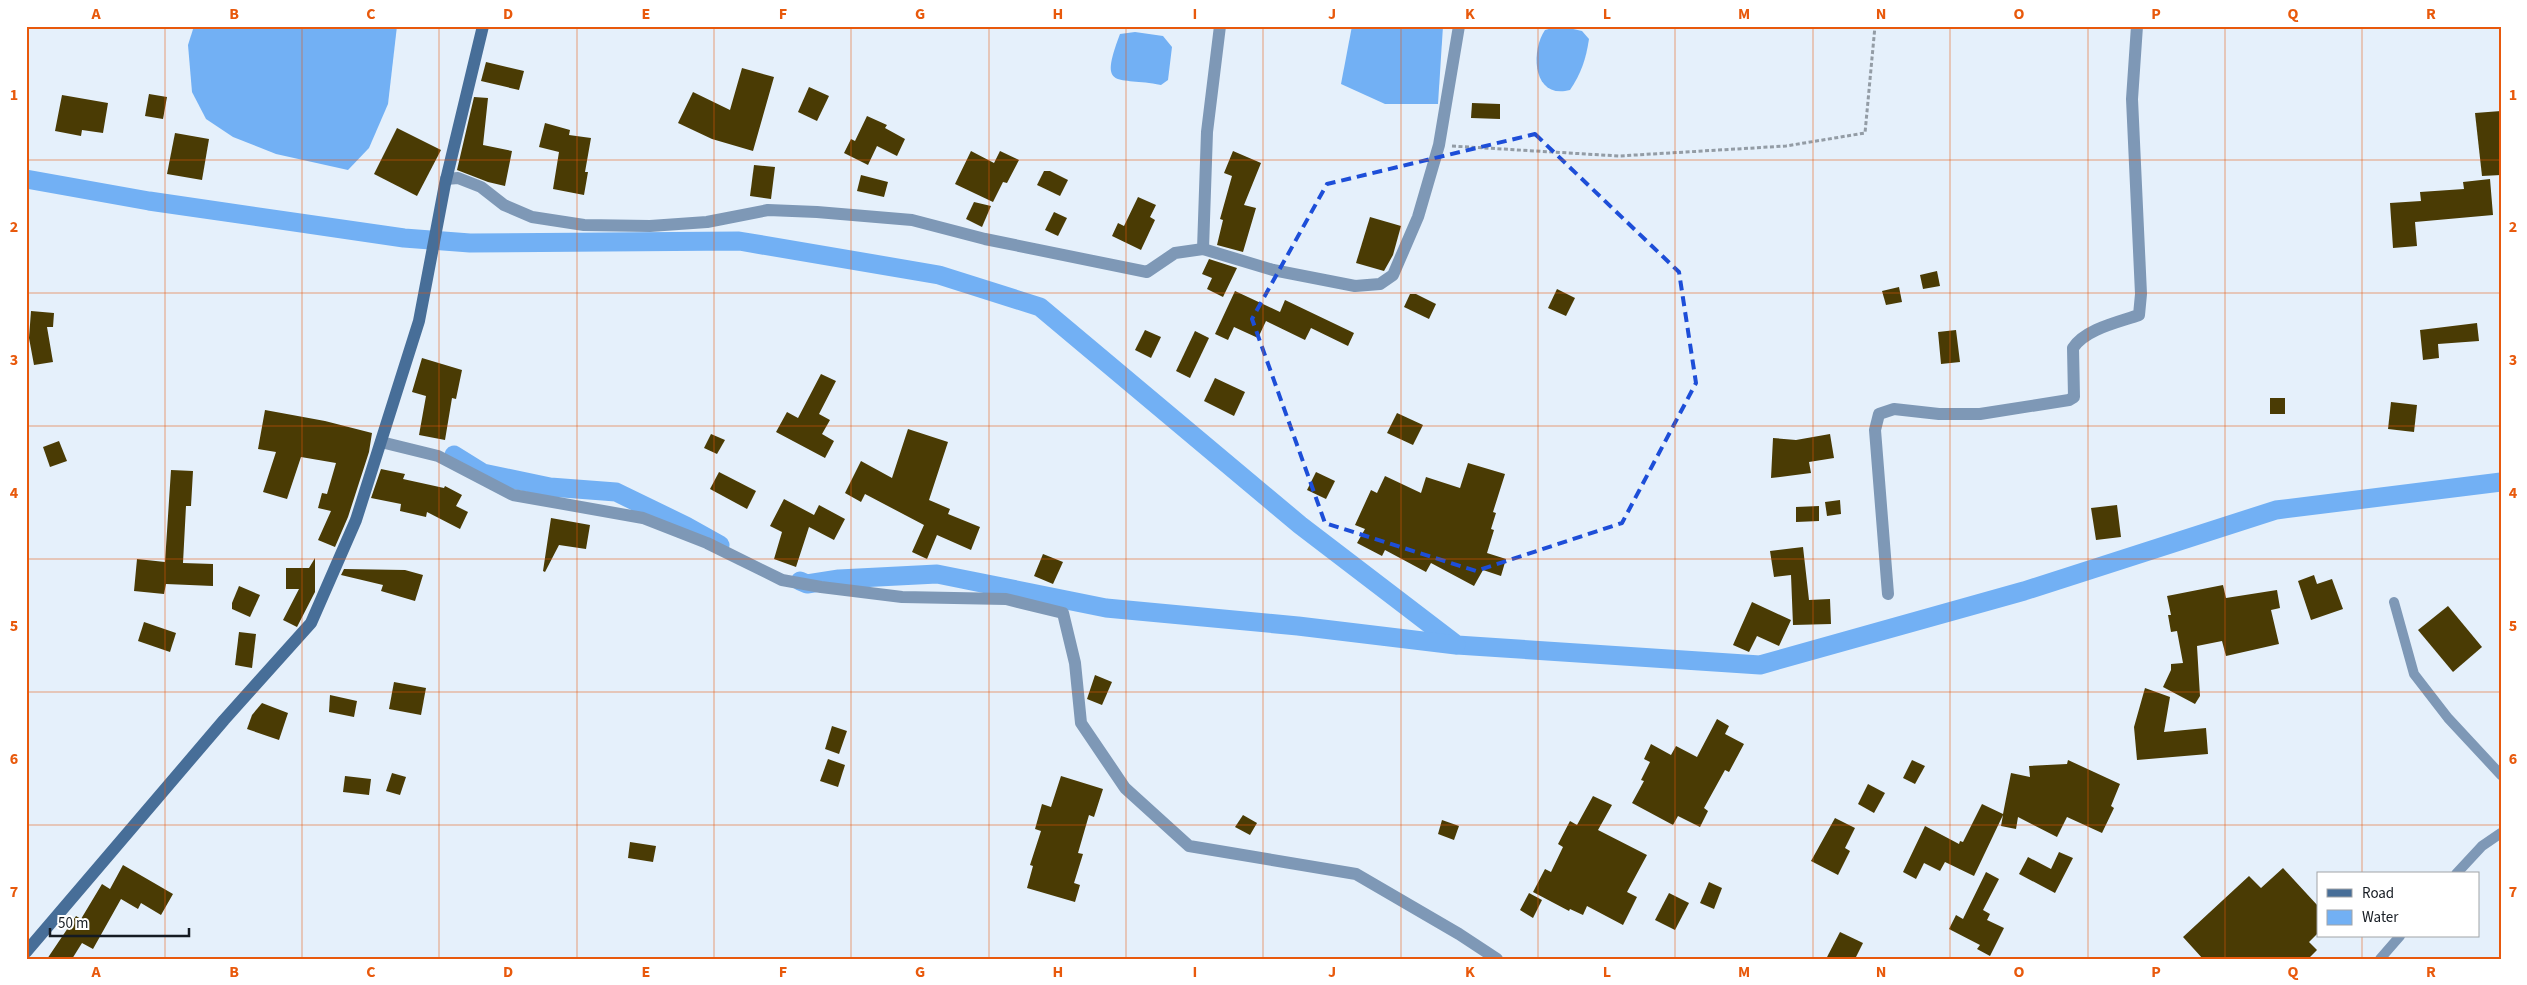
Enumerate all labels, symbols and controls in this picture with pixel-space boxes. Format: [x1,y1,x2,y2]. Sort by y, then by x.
text: A [90,3,101,25]
text: B [229,3,239,25]
text: C [366,3,376,25]
text: D [503,3,513,25]
text: E [642,3,650,25]
text: F [779,3,787,25]
text: G [915,3,925,25]
text: H [1053,3,1063,25]
text: I [1193,3,1197,25]
text: J [1328,3,1336,25]
text: K [1465,3,1475,25]
text: L [1603,3,1611,25]
text: M [1738,3,1750,25]
text: N [1876,3,1886,25]
text: O [2014,3,2025,25]
text: P [2151,3,2161,25]
text: Q [2288,3,2299,25]
text: R [2426,3,2436,25]
text: 1 [10,84,18,106]
text: 1 [2509,84,2517,106]
text: 2 [10,216,18,238]
text: 2 [2509,216,2517,238]
text: 3 [10,349,18,371]
text: 3 [2509,349,2517,371]
text: 4 [10,482,19,504]
text: 4 [2509,482,2518,504]
text: 5 [10,615,18,637]
text: 5 [2509,615,2517,637]
text: 6 [10,748,18,770]
text: 6 [2509,748,2517,770]
legend [2317,872,2480,938]
text: 7 [10,881,18,903]
text: 7 [2509,881,2517,903]
text: Road [2362,883,2394,904]
scale bar [50,905,189,937]
text: Water [2362,907,2399,928]
text: 50 m [58,913,88,934]
text: A [90,961,101,983]
text: B [229,961,239,983]
text: C [366,961,376,983]
text: D [503,961,513,983]
text: E [642,961,650,983]
text: F [779,961,787,983]
text: G [915,961,925,983]
text: H [1053,961,1063,983]
text: I [1193,961,1197,983]
text: J [1328,961,1336,983]
text: K [1465,961,1475,983]
text: L [1603,961,1611,983]
text: M [1738,961,1750,983]
text: N [1876,961,1886,983]
text: O [2014,961,2025,983]
text: P [2151,961,2161,983]
text: Q [2288,961,2299,983]
text: R [2426,961,2436,983]

